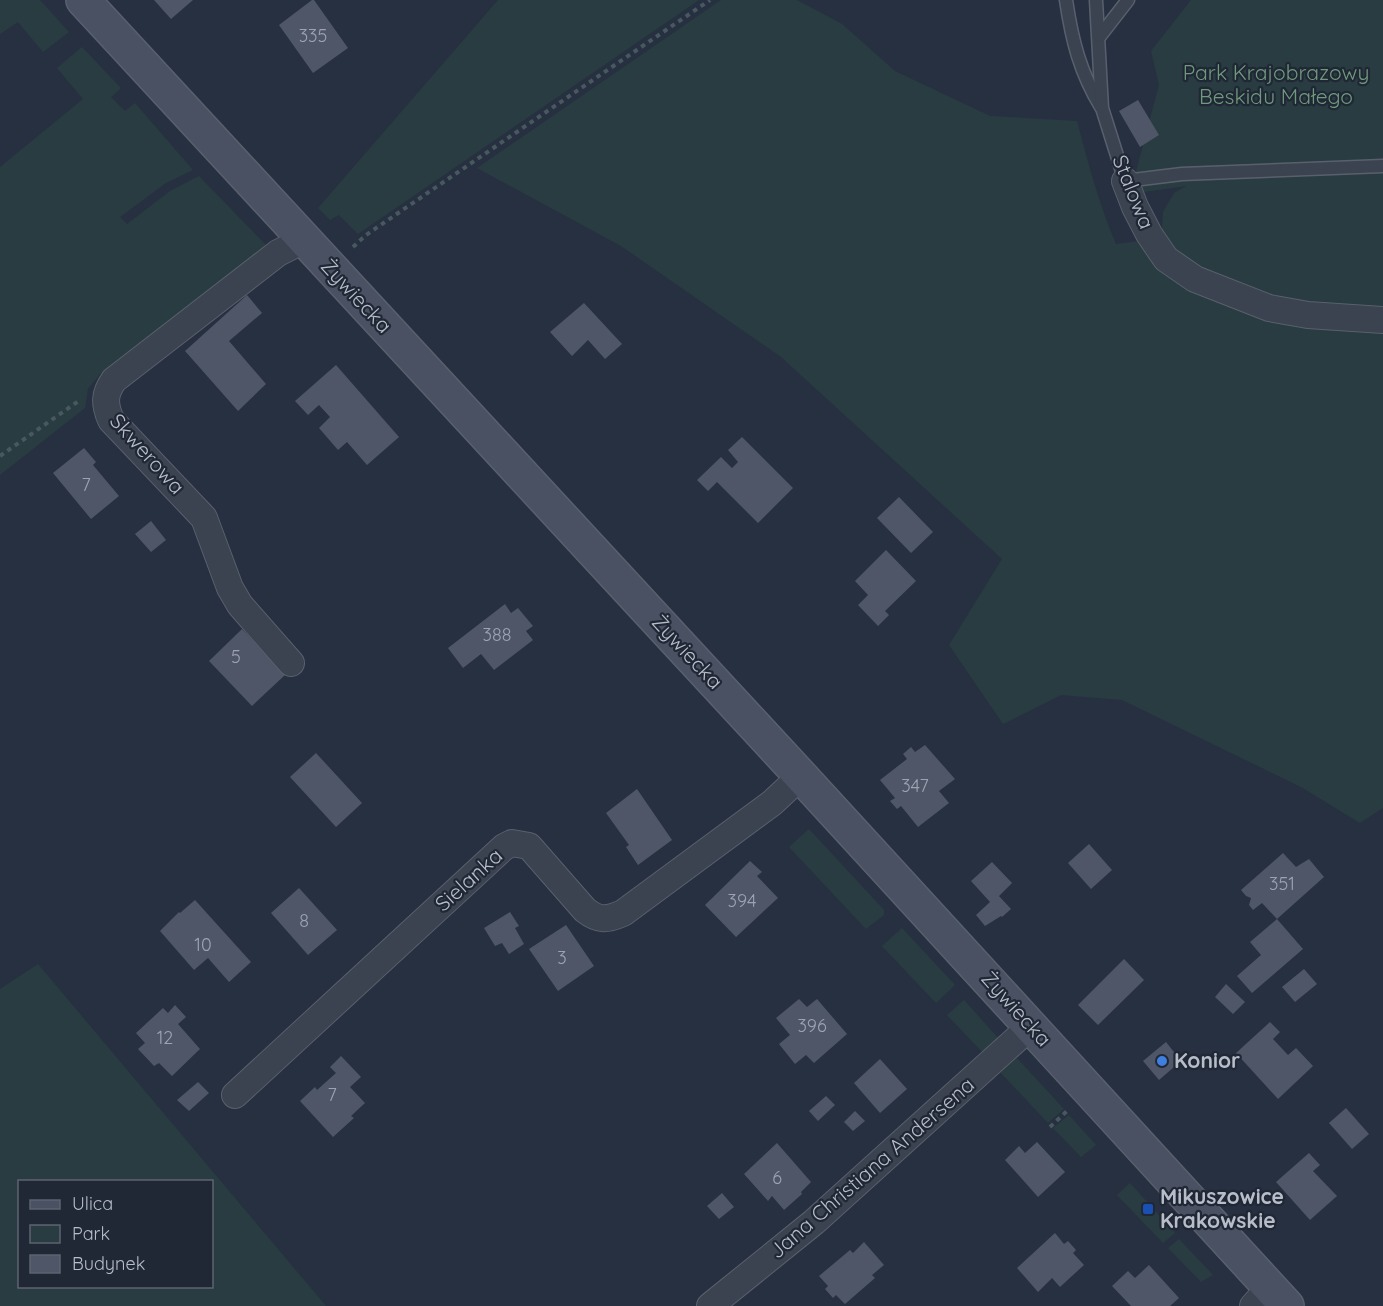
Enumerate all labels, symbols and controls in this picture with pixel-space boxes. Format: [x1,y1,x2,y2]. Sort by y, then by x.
house number: 335 [299,24,327,47]
park label: Park Krajobrazowy Beskidu Małego [1183,59,1369,109]
street label: Stalowa [1107,151,1161,232]
street label: Żywiecka [316,253,398,338]
street label: Skwerowa [105,408,191,499]
house number: 7 [81,473,91,496]
street label: Żywiecka [647,609,729,694]
house number: 388 [483,623,511,646]
house number: 5 [231,645,241,668]
house number: 347 [901,774,929,797]
street label: Sielanka [429,842,507,916]
house number: 351 [1269,872,1295,895]
house number: 394 [728,889,756,912]
house number: 8 [299,909,309,932]
house number: 10 [194,933,212,956]
house number: 3 [557,946,567,969]
street label: Żywiecka [976,965,1057,1051]
house number: 396 [797,1014,827,1037]
house number: 12 [157,1026,173,1049]
place label: Konior [1174,1047,1240,1073]
marker: Konior [1155,1054,1169,1068]
street label: Jana Christiana Andersena [763,1071,979,1263]
house number: 7 [327,1083,337,1106]
house number: 6 [772,1166,782,1189]
legend [18,1180,213,1288]
place label: Mikuszowice Krakowskie [1160,1183,1284,1233]
text: Ulica [72,1192,113,1215]
marker: Mikuszowice Krakowskie [1141,1202,1155,1216]
text: Park [72,1222,110,1245]
text: Budynek [72,1252,145,1275]

